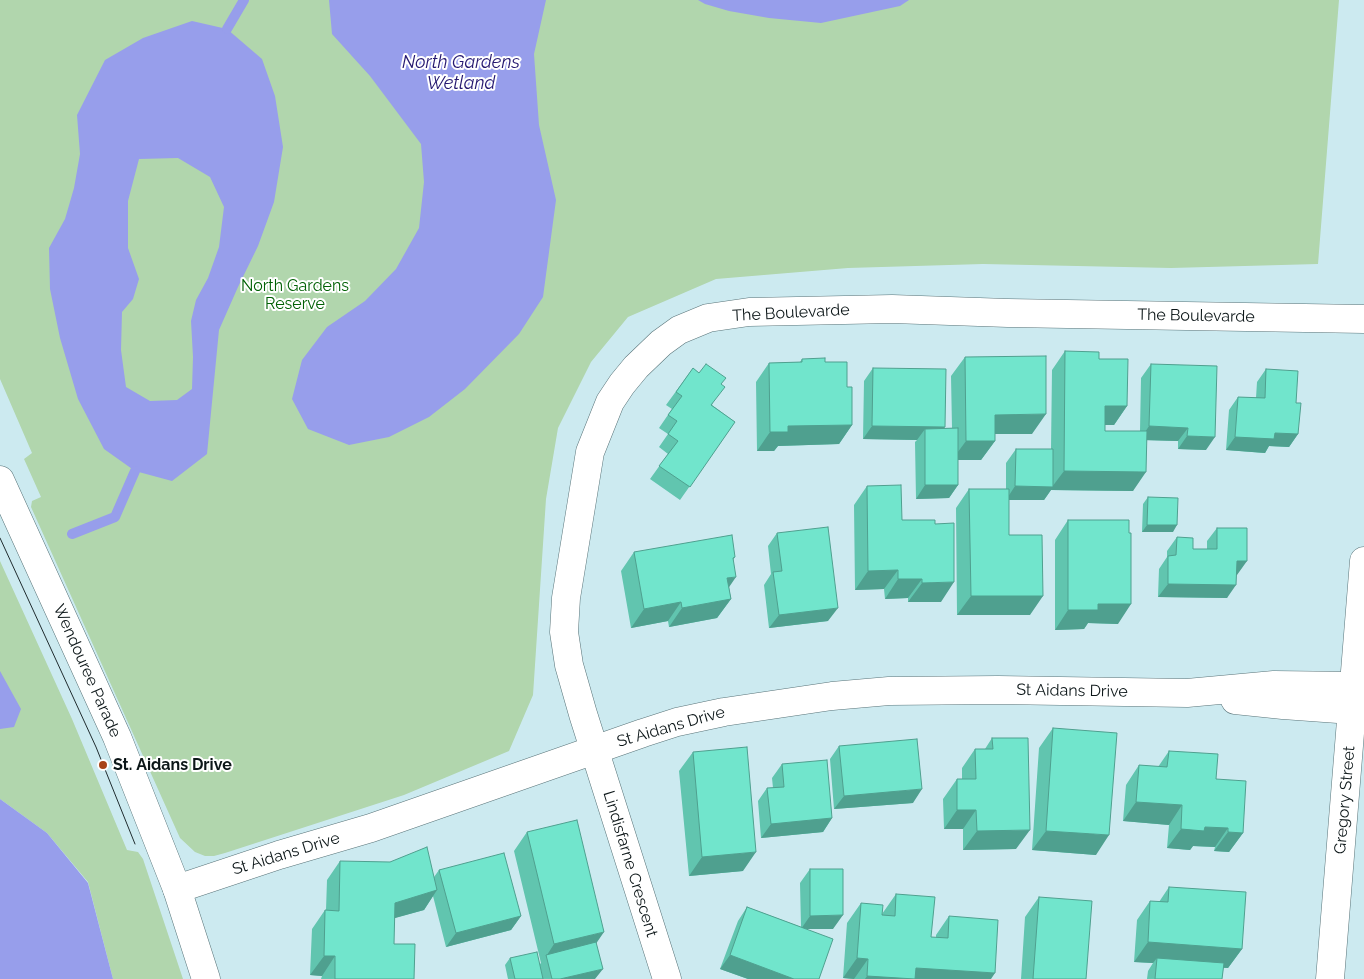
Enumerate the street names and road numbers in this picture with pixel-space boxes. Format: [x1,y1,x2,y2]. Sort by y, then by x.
street label: The Boulevarde [732,300,850,326]
street label: The Boulevarde [1137,305,1255,327]
street label: Wendouree Parade [49,601,125,741]
street label: St Aidans Drive [1016,680,1128,702]
street label: St Aidans Drive [615,702,727,752]
street label: Gregory Street [1331,745,1359,855]
street label: Lindisfarne Crescent [599,789,661,939]
street label: St Aidans Drive [230,829,342,879]

